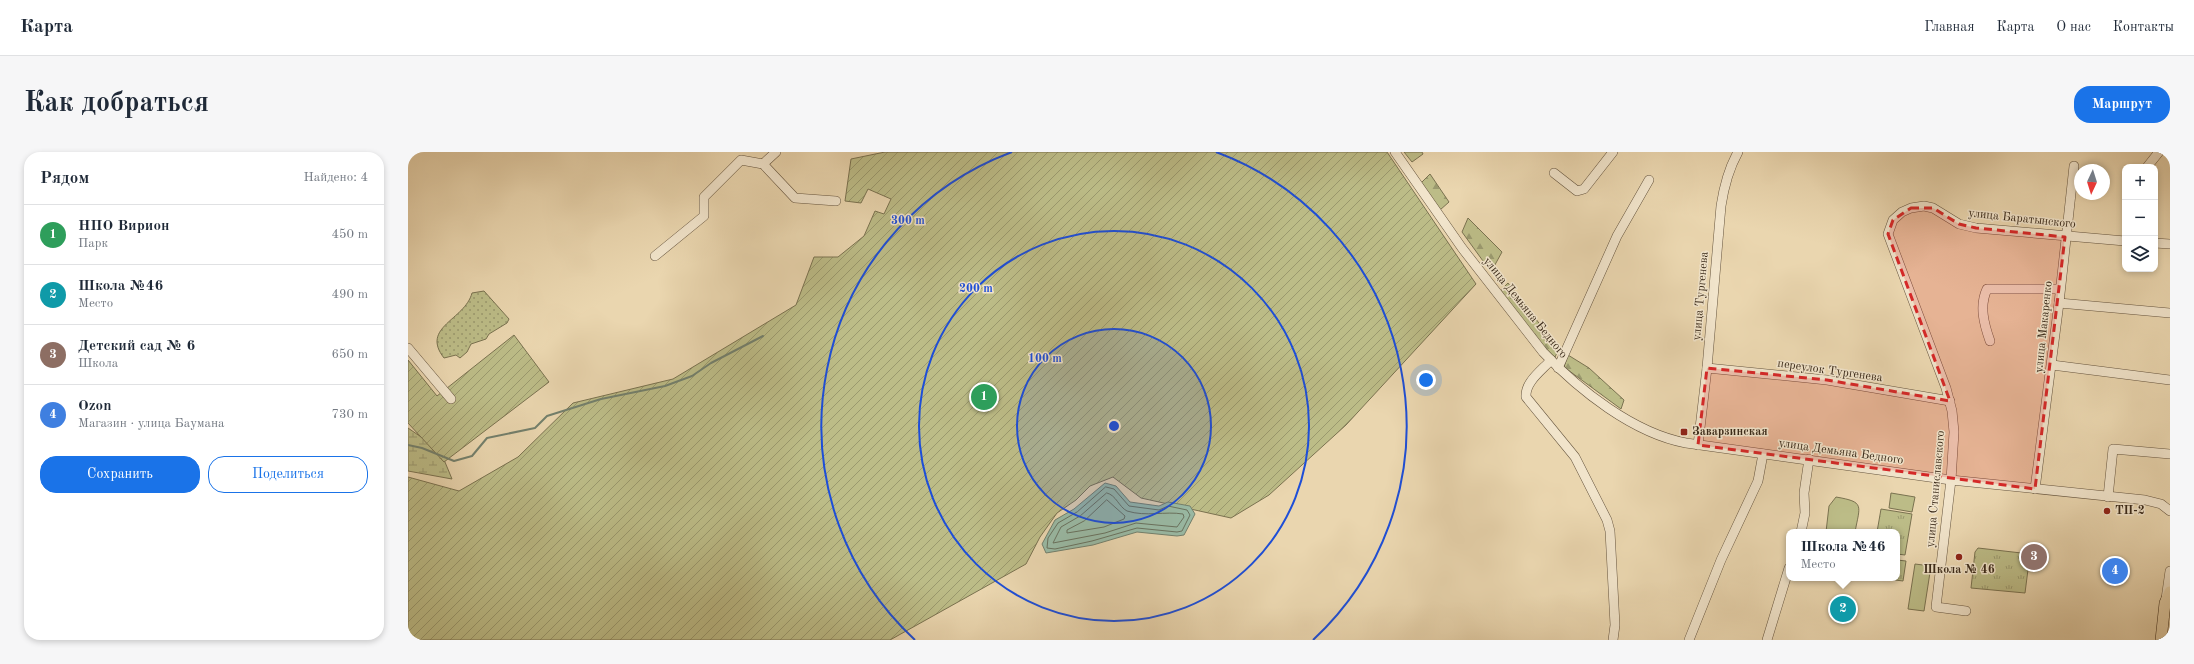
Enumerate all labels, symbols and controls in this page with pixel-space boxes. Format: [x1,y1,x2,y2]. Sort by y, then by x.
text: Карта [20,18,73,37]
text: Главная [1924,20,1974,34]
text: Карта [1996,20,2034,34]
text: О нас [2056,20,2091,34]
text: Контакты [2113,20,2174,34]
button: Маршрут [2074,86,2170,123]
text: Как добраться [24,90,209,118]
north arrow [2074,164,2110,200]
map controls [2122,164,2158,272]
button: + [2122,164,2158,200]
text: Рядом [40,170,89,187]
text: Найдено: 4 [304,171,368,184]
button: − [2122,200,2158,236]
street label: улица Баратынского [1968,207,2076,231]
text: 300 m [891,215,925,227]
text: НПО Вирион [78,219,169,234]
text: 1 [49,228,57,241]
text: 450 m [331,228,368,241]
button: layers [2122,236,2158,272]
text: Парк [78,237,108,250]
street label: улица Тургенева [1691,251,1711,341]
street label: улица Демьяна Бедного [1481,255,1569,361]
text: Школа №46 [78,279,163,294]
street label: улица Макаренко [2033,280,2055,374]
text: 200 m [959,283,993,295]
text: 2 [49,288,57,301]
text: 490 m [331,288,368,301]
text: Место [78,297,113,310]
text: Детский сад № 6 [78,339,195,354]
text: 3 [49,348,57,361]
text: 650 m [331,348,368,361]
text: 100 m [1028,353,1062,365]
text: Школа [78,357,118,370]
street label: переулок Тургенева [1777,358,1883,384]
your location [1416,370,1436,390]
pin: 1 [971,382,997,412]
text: Ozon [78,399,111,414]
text: 4 [49,408,57,421]
text: 730 m [331,408,368,421]
text: Магазин · улица Баумана [78,417,225,430]
centre of rings [1107,419,1121,433]
place label: Заварзинская [1692,426,1768,438]
marker: Заварзинская [1679,427,1689,437]
street label: улица Станиславского [1925,430,1947,548]
street label: улица Демьяна Бедного [1778,437,1904,467]
button: Сохранить [40,456,200,493]
button: Поделиться [208,456,368,493]
place label: ТП-2 [2115,505,2145,517]
marker: ТП-2 [2102,506,2112,516]
popup [1786,529,1900,581]
text: Школа №46 [1800,540,1886,555]
pin: 3 [2021,542,2047,572]
marker: Школа № 46 [1954,552,1964,562]
pin: 4 [2102,556,2128,586]
text: Место [1800,558,1836,571]
place label: Школа № 46 [1923,564,1995,576]
pin: 2 [1830,594,1856,624]

